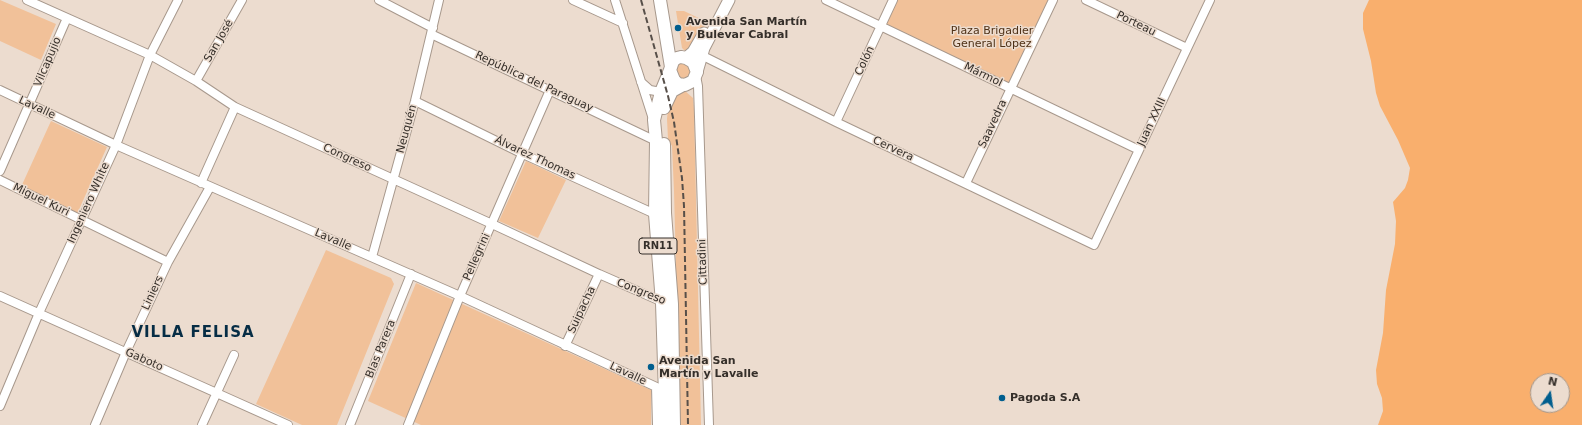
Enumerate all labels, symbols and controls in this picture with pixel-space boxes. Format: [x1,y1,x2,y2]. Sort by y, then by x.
street label: Porteau [1114,9,1158,39]
place label: Avenida San Martín y Bulevar Cabral [686,15,807,41]
street label: San José [202,17,236,65]
marker: Avenida San Martín y Bulevar Cabral [673,23,683,33]
park label: Plaza Brigadier General López [951,24,1033,50]
street label: Vilcapujio [32,35,64,89]
street label: Colón [852,44,878,78]
street label: República del Paraguay [473,49,595,115]
street label: Mármol [962,60,1004,90]
street label: Lavalle [17,94,57,122]
street label: Juan XXIII [1135,96,1169,148]
street label: Saavedra [976,98,1010,150]
street label: Neuquén [394,103,420,155]
street label: Álvarez Thomas [492,133,578,183]
street label: Cervera [870,134,916,164]
street label: Congreso [321,141,373,175]
street label: Ingeniero White [65,160,113,246]
street label: Miguel Kuri [11,181,71,219]
street label: Lavalle [312,226,354,254]
street label: Pellegrini [461,231,493,283]
road number: RN11 [639,238,677,254]
street label: Cittadini [696,239,710,285]
street label: Liniers [139,274,167,312]
street label: Congreso [614,276,668,308]
street label: Suipacha [565,284,599,336]
street label: Blas Parera [363,318,399,380]
district label: VILLA FELISA [131,324,255,342]
street label: Gaboto [123,346,165,374]
place label: Avenida San Martín y Lavalle [659,354,759,380]
street label: Lavalle [608,360,648,388]
marker: Avenida San Martín y Lavalle [646,362,656,372]
north arrow [1530,373,1570,413]
text: N [1547,374,1559,389]
place label: Pagoda S.A [1010,391,1080,405]
marker: Pagoda S.A [997,393,1007,403]

